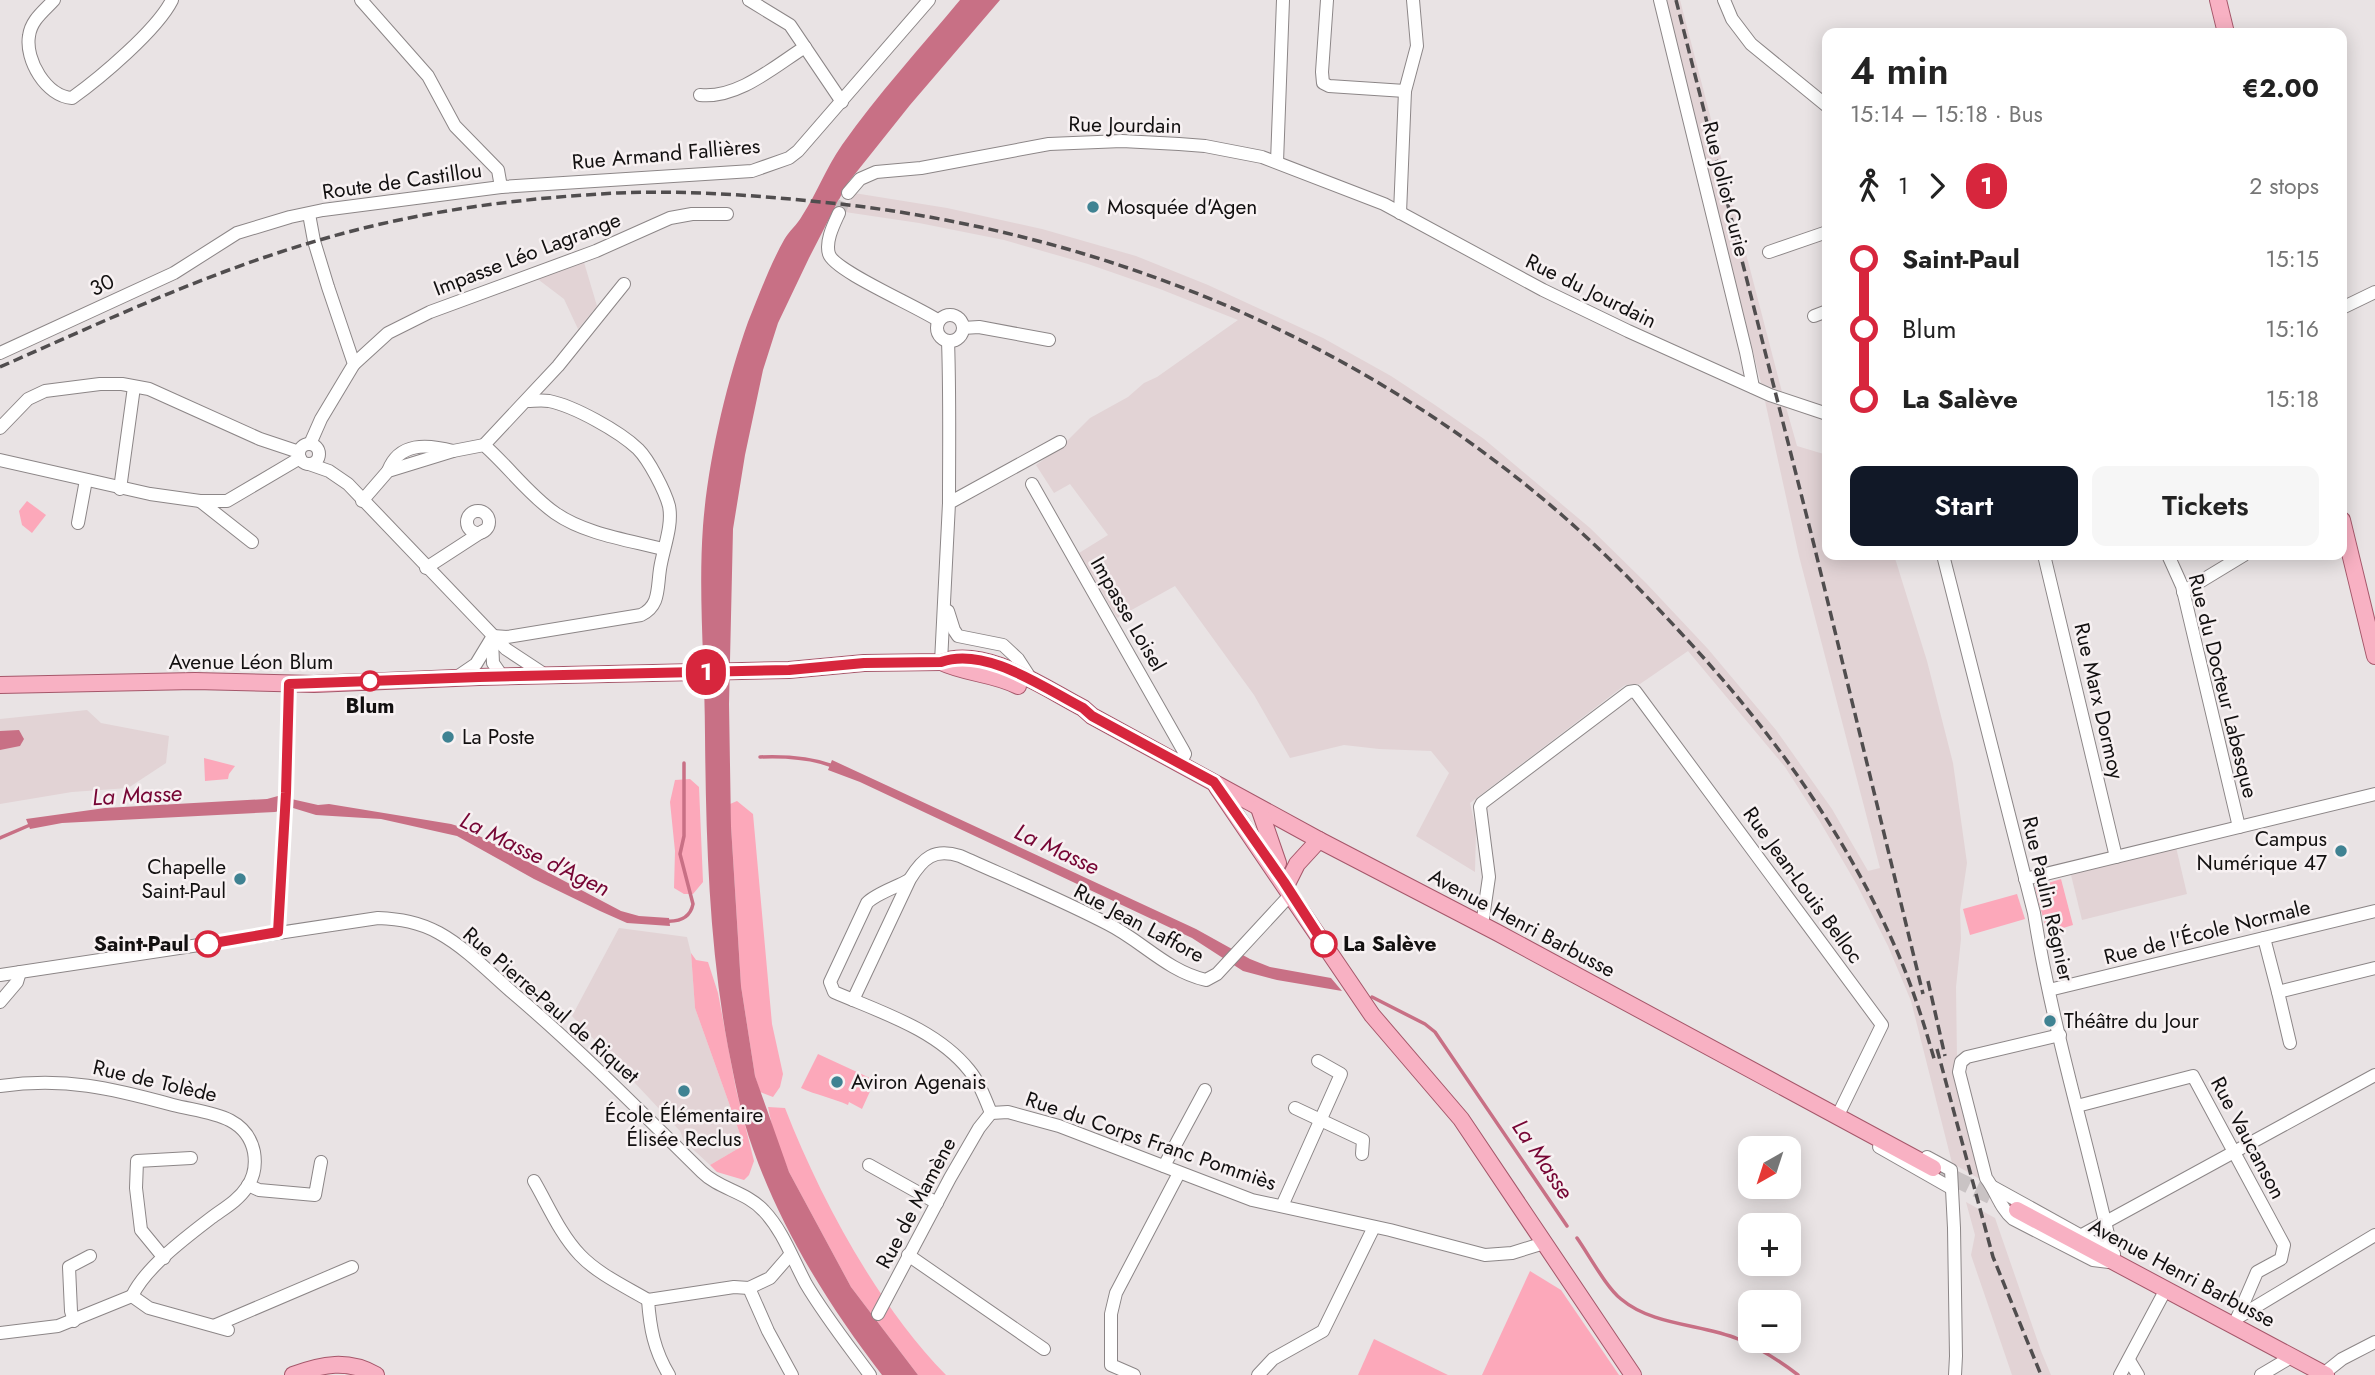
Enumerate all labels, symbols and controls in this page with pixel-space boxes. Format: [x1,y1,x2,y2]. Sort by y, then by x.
text: 4 min [1850,43,1949,98]
text: €2.00 [2242,69,2319,107]
text: 15:14 – 15:18 · Bus [1850,97,2043,131]
street label: Rue Jourdain [1068,109,1182,141]
street label: Rue Joliot Curie [1695,118,1757,260]
street label: Rue Armand Fallières [571,131,761,177]
street label: Route de Castillou [320,155,484,207]
icon: walk [1850,167,1888,205]
icon: forward [1918,167,1956,205]
text: 1 [1980,168,1993,203]
text: 1 [1898,169,1908,203]
text: 2 stops [2249,169,2319,203]
place label: Mosquée d'Agen [1107,192,1257,222]
marker: Mosquée d'Agen [1085,199,1101,215]
street label: Impasse Léo Lagrange [429,204,625,304]
text: Saint-Paul [1902,240,2020,278]
text: 15:15 [2265,242,2319,276]
street label: Rue du Jourdain [1520,246,1662,336]
street label: 30 [85,266,119,304]
text: Blum [1902,310,1956,348]
text: 15:16 [2265,312,2319,346]
text: La Salève [1902,380,2018,418]
text: 15:18 [2266,382,2319,416]
button: Start [1850,466,2078,546]
button: Tickets [2092,466,2319,546]
street label: Impasse Loisel [1083,551,1173,677]
street label: Rue du Docteur Labesque [2181,571,2265,801]
street label: Rue Marx Dormoy [2066,620,2132,783]
street label: Avenue Léon Blum [169,647,333,677]
line badge: 1 [683,649,729,695]
text: 1 [700,654,712,689]
marker: Blum [360,671,380,691]
place label: Blum [346,691,394,721]
place label: La Poste [462,722,535,752]
marker: La Poste [440,729,456,745]
water label: La Masse [91,776,183,814]
street label: Rue Jean-Louis Belloc [1736,800,1870,970]
water label: La Masse d'Agen [454,803,616,905]
street label: Rue Paulin Régnier [2014,813,2082,985]
water label: La Masse [1009,815,1105,884]
place label: Campus Numérique 47 [2196,824,2327,878]
marker: Campus Numérique 47 [2333,843,2349,859]
place label: Chapelle Saint-Paul [142,852,226,906]
street label: Avenue Henri Barbusse [1423,861,1621,985]
marker: Chapelle Saint-Paul [232,871,248,887]
street label: Rue Jean Laffore [1068,876,1210,970]
street label: Rue de l'École Normale [2101,892,2314,972]
street label: Rue Pierre-Paul de Riquet [456,920,646,1090]
place label: Saint-Paul [94,929,189,959]
place label: La Salève [1343,929,1437,959]
marker: Saint-Paul [195,931,221,957]
marker: La Salève [1311,931,1337,957]
place label: Théâtre du Jour [2064,1006,2200,1036]
marker: Théâtre du Jour [2042,1013,2058,1029]
street label: Rue de Tolède [90,1052,220,1110]
place label: Aviron Agenais [851,1067,986,1097]
street label: Rue Vaucanson [2203,1071,2293,1205]
marker: Aviron Agenais [829,1074,845,1090]
marker: École Élémentaire Élisée Reclus [676,1083,692,1099]
street label: Rue du Corps Franc Pommiès [1022,1084,1280,1198]
place label: École Élémentaire Élisée Reclus [605,1100,764,1154]
water label: La Masse [1504,1112,1583,1206]
street label: Rue de Mamène [869,1132,963,1274]
north arrow [1738,1136,1801,1199]
map controls [1738,1136,1801,1353]
street label: Avenue Henri Barbusse [2083,1211,2281,1335]
button: + [1738,1213,1801,1276]
button: − [1738,1290,1801,1353]

